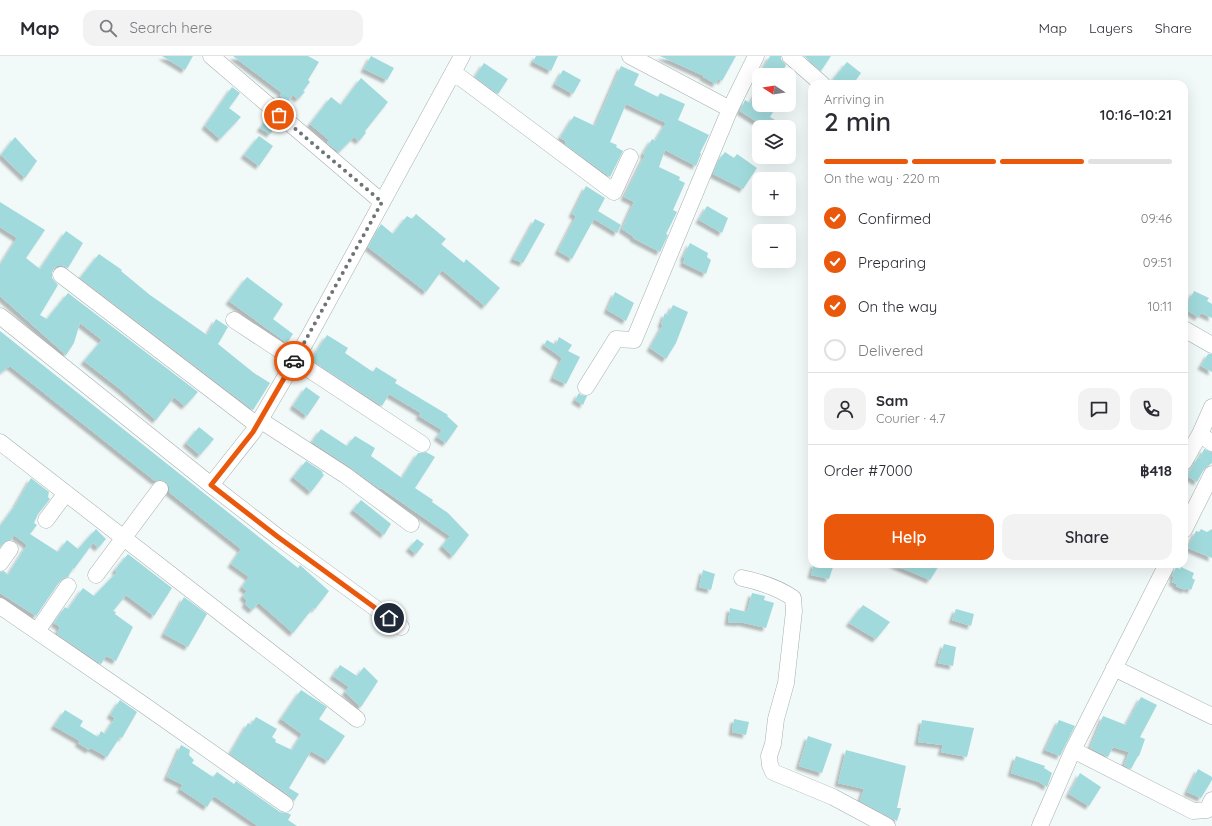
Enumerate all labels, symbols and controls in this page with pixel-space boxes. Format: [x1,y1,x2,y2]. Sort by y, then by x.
search box [83,10,363,46]
text: Map [20,16,59,40]
icon: search [97,17,119,39]
text: Search here [129,18,212,37]
text: Map [1038,19,1067,37]
text: Layers [1089,19,1133,37]
text: Share [1155,19,1192,37]
north arrow [752,68,796,112]
map controls [752,68,796,268]
text: Arriving in [824,91,884,107]
pin [262,98,296,132]
icon: bag [268,104,290,126]
text: 2 min [824,105,891,138]
text: 10:16–10:21 [1100,105,1172,124]
button: layers [752,120,796,164]
text: On the way · 220 m [824,170,940,186]
button: + [752,172,796,216]
icon: check [824,207,846,229]
text: Confirmed [858,209,931,228]
text: 09:46 [1141,210,1172,226]
button: − [752,224,796,268]
icon: check [824,251,846,273]
text: Preparing [858,253,926,272]
text: 09:51 [1143,254,1172,270]
icon: check [824,295,846,317]
text: On the way [858,297,937,316]
text: 10:11 [1147,298,1172,314]
courier [274,341,314,381]
text: Delivered [858,341,923,360]
icon: car [283,350,305,372]
button: person [824,388,866,430]
button: chat [1078,388,1120,430]
button: phone [1130,388,1172,430]
text: Sam [876,391,908,410]
text: Courier · 4.7 [876,410,945,426]
text: Order #7000 [824,461,913,480]
text: ฿418 [1140,461,1172,480]
button: Help [824,514,994,560]
button: Share [1002,514,1172,560]
pin [372,601,406,635]
icon: home [378,607,400,629]

